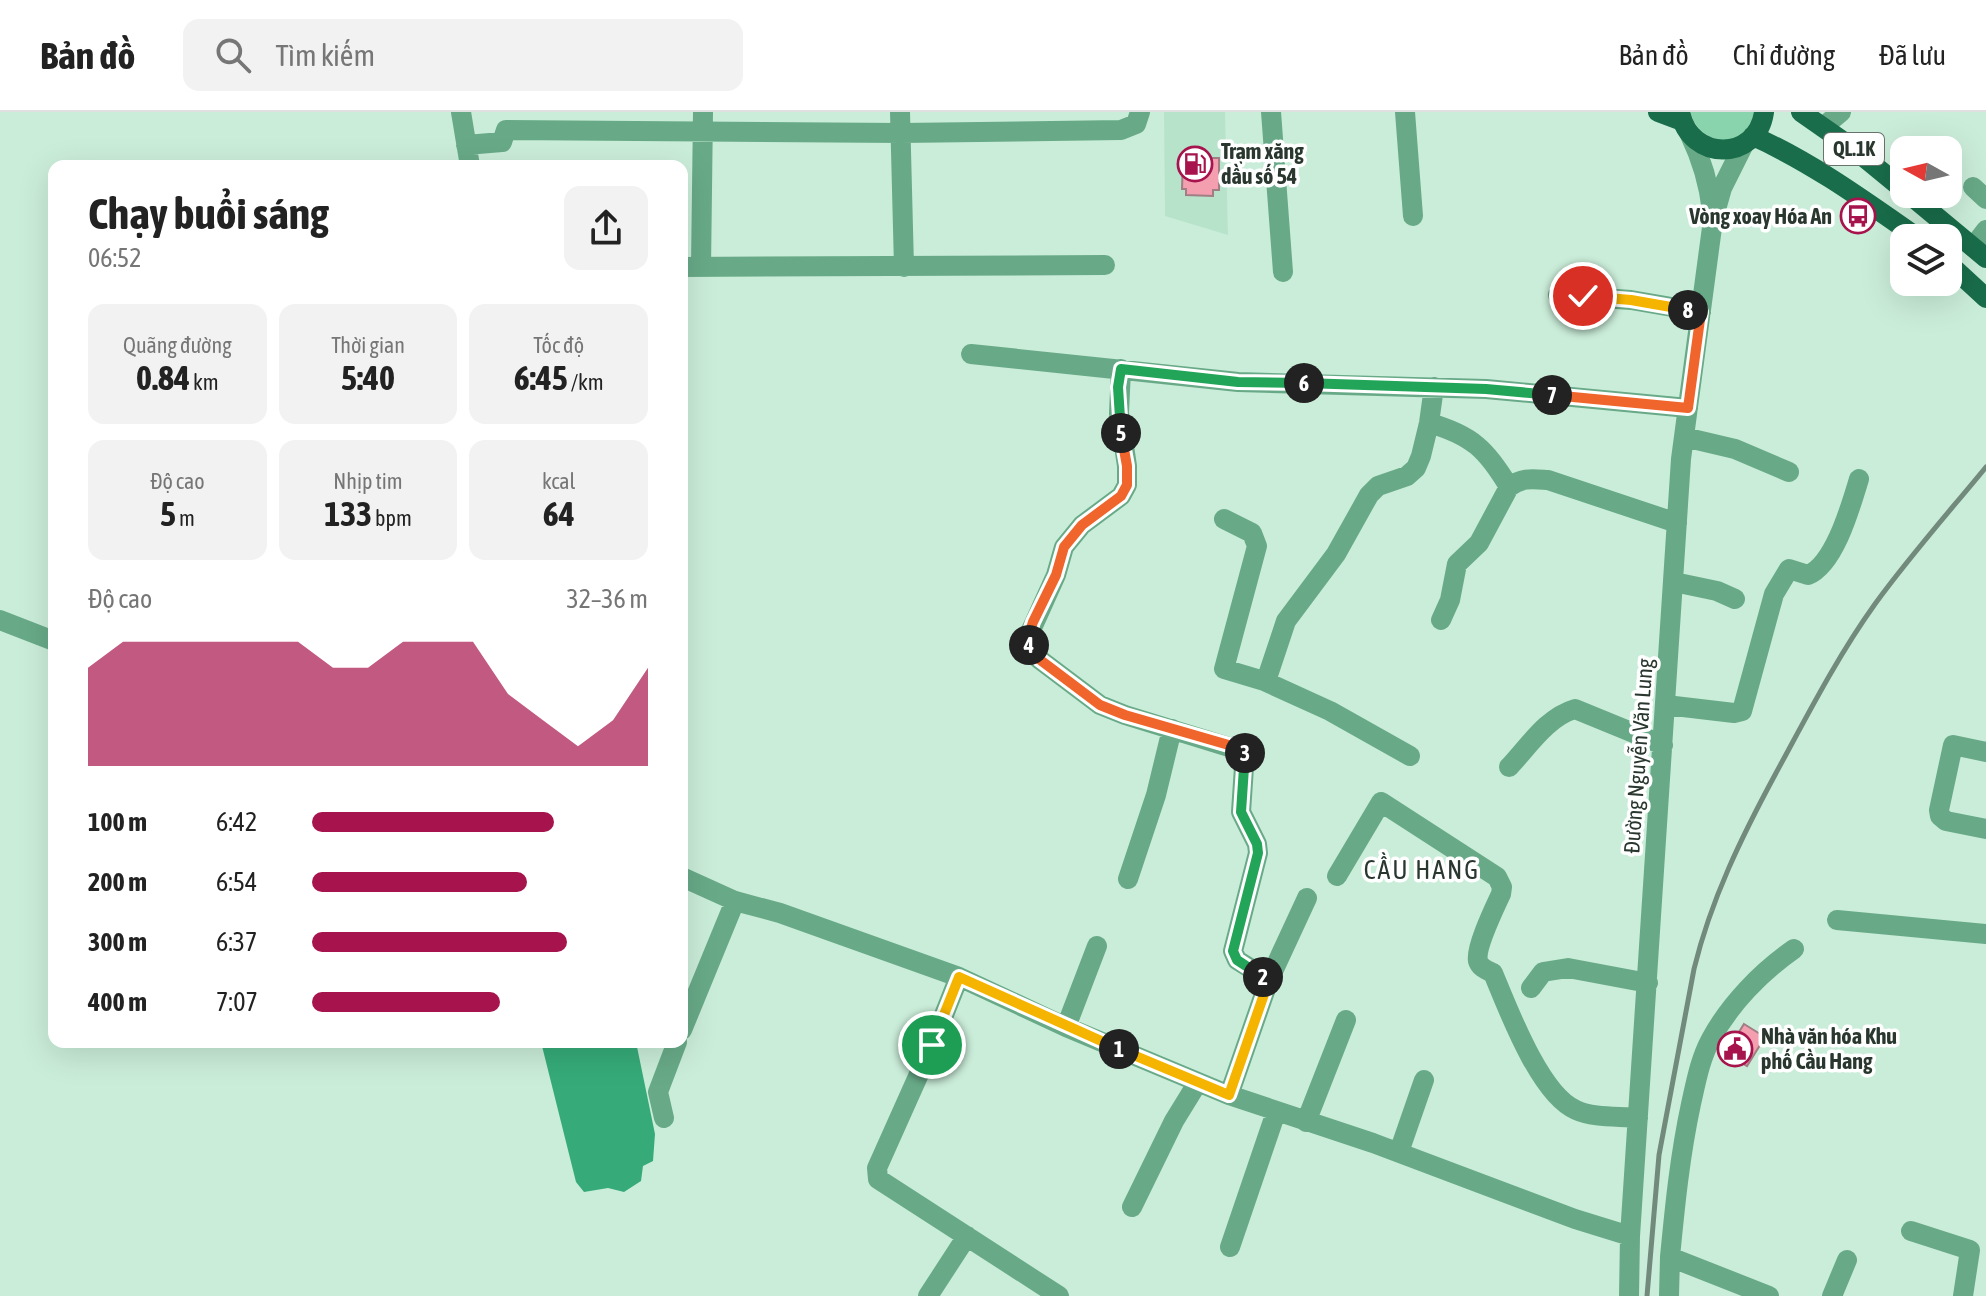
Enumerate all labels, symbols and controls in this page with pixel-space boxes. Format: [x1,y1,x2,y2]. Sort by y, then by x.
search box [183,19,743,91]
icon: search [211,33,255,77]
text: Bản đồ [40,34,135,77]
text: Tìm kiếm [275,38,375,72]
text: Bản đồ [1618,39,1689,71]
text: Chỉ đường [1733,39,1835,71]
text: Đã lưu [1879,39,1946,71]
road number: QL.1K [1824,133,1884,165]
north arrow [1890,136,1962,208]
map controls [1890,136,1962,296]
place label: Trạm xăng dầu số 54 [1221,138,1304,189]
fuel station icon: Trạm xăng dầu số 54 [1176,145,1214,183]
button: share [564,186,648,270]
text: Chạy buổi sáng [88,188,329,238]
bus stop icon: Vòng xoay Hóa An [1839,197,1877,235]
place label: Vòng xoay Hóa An [1688,203,1832,229]
button: layers [1890,224,1962,296]
text: 06:52 [88,243,142,273]
pin [1549,262,1617,330]
icon: check [1561,274,1605,318]
pin: 8 [1668,290,1708,330]
text: 8 [1683,297,1693,323]
text: Quãng đường [123,332,232,358]
text: Thời gian [331,332,405,358]
text: Tốc độ [533,332,584,358]
text: 0.84 [136,358,190,397]
text: 5:40 [341,358,395,397]
text: 6:45 [514,358,568,397]
pin: 6 [1284,363,1324,403]
text: km [190,369,219,395]
text: /km [568,369,604,395]
text: 6 [1299,370,1309,396]
pin: 7 [1532,375,1572,415]
text: 7 [1547,382,1557,408]
pin: 5 [1101,413,1141,453]
text: 5 [1116,420,1126,446]
text: Độ cao [150,468,205,494]
text: Nhịp tim [333,468,403,494]
text: kcal [542,468,575,494]
text: 5 [160,494,176,533]
text: 133 [324,494,372,533]
text: 64 [543,494,575,533]
text: m [176,505,195,531]
text: bpm [372,505,412,531]
text: Độ cao [88,584,152,614]
text: 32–36 m [566,584,648,614]
pin: 4 [1009,625,1049,665]
text: 4 [1024,632,1034,658]
street label: Đường Nguyễn Văn Lung [1618,657,1658,854]
pin: 3 [1225,733,1265,773]
text: 3 [1240,740,1250,766]
text: 100 m [88,807,147,837]
text: 6:42 [216,807,257,837]
district label: CẦU HANG [1364,852,1480,885]
text: 200 m [88,867,147,897]
text: 6:54 [216,867,257,897]
text: 300 m [88,927,147,957]
text: 6:37 [216,927,257,957]
pin: 2 [1243,957,1283,997]
text: 2 [1258,964,1268,990]
text: 400 m [88,987,147,1017]
text: 7:07 [216,987,258,1017]
pin [898,1011,966,1079]
icon: arrive [910,1023,954,1067]
place label: Nhà văn hóa Khu phố Cầu Hang [1761,1023,1897,1074]
pin: 1 [1099,1029,1139,1069]
public building icon: Nhà văn hóa Khu phố Cầu Hang [1716,1030,1754,1068]
text: 1 [1114,1036,1124,1062]

